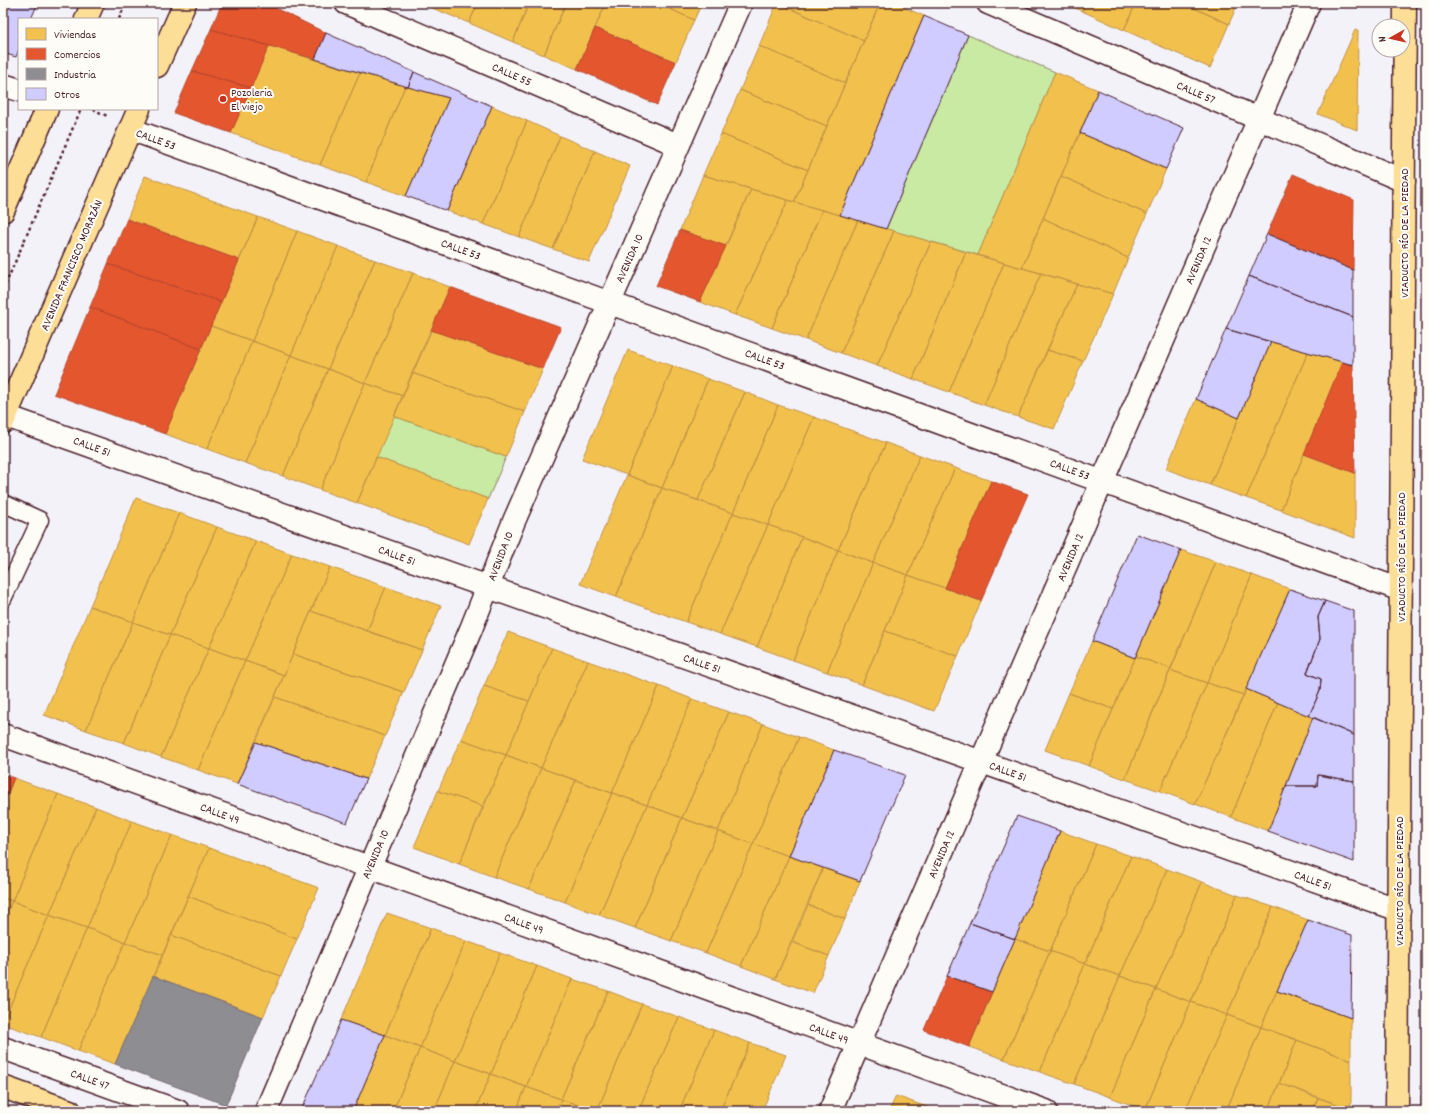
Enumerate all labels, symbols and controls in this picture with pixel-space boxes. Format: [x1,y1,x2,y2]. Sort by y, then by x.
legend [18,18,158,110]
north arrow [1371,18,1411,58]
text: Viviendas [54,27,96,44]
text: N [1375,35,1391,43]
text: Comercios [54,47,101,64]
street label: CALLE 55 [489,59,534,91]
text: Industria [54,67,96,84]
street label: CALLE 57 [1173,78,1218,109]
place label: Pozoleria El viejo [231,85,272,116]
text: Otros [54,87,80,104]
marker: Pozoleria El viejo [218,94,228,104]
street label: CALLE 53 [133,125,178,155]
street label: VIADUCTO RÍO DE LA PIEDAD [1397,168,1414,298]
street label: AVENIDA FRANCISCO MORAZÁN [37,197,108,334]
street label: AVENIDA 10 [612,231,649,286]
street label: AVENIDA 12 [1182,234,1217,287]
street label: CALLE 53 [438,235,483,265]
street label: CALLE 53 [742,345,787,375]
street label: CALLE 51 [70,433,113,462]
street label: CALLE 53 [1047,455,1092,485]
street label: VIADUCTO RÍO DE LA PIEDAD [1394,492,1411,622]
street label: AVENIDA 10 [484,529,519,584]
street label: AVENIDA 12 [1054,531,1089,584]
street label: CALLE 51 [375,542,418,571]
street label: CALLE 51 [680,650,723,679]
street label: CALLE 51 [986,758,1029,787]
street label: CALLE 49 [197,799,242,829]
street label: VIADUCTO RÍO DE LA PIEDAD [1392,816,1409,946]
street label: AVENIDA 10 [358,827,394,882]
street label: AVENIDA 12 [925,828,960,881]
street label: CALLE 51 [1291,867,1334,896]
street label: CALLE 49 [501,909,546,939]
street label: CALLE 49 [806,1019,851,1049]
street label: CALLE 47 [68,1066,112,1095]

